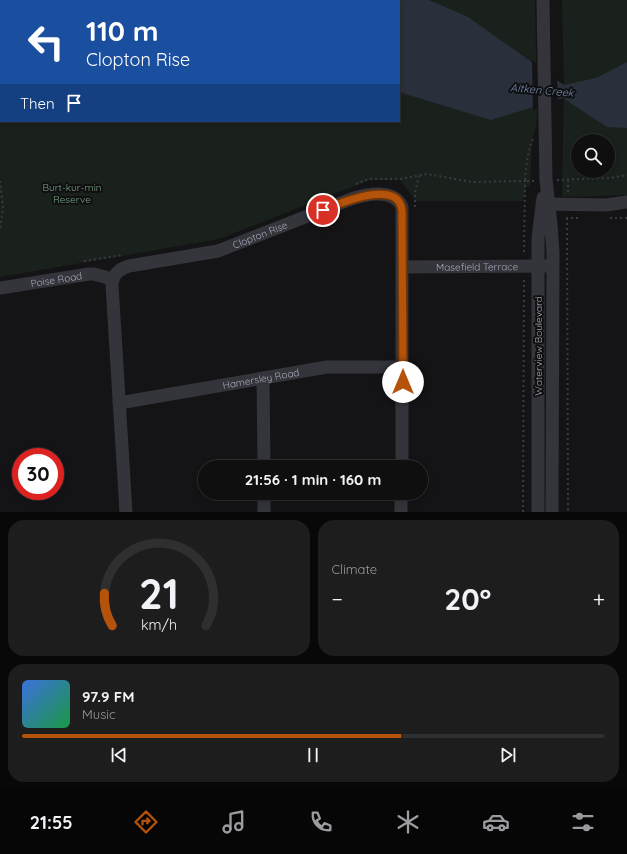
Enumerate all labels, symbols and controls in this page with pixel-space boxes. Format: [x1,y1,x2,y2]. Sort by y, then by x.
text: 110 m [86,13,159,48]
icon: left [20,16,72,68]
text: Clopton Rise [86,48,190,71]
water label: Aitken Creek [510,80,576,100]
icon: arrive [63,92,85,114]
text: Then [20,94,55,113]
map controls [571,134,615,178]
button: search [571,134,615,178]
park label: Burt-kur-min Reserve [42,181,102,206]
pin [306,193,340,227]
icon: arrive [312,199,334,221]
street label: Clopton Rise [231,218,290,252]
street label: Masefield Terrace [436,260,518,274]
street label: Poise Road [30,269,83,290]
street label: Waterview Boulevard [532,296,545,396]
position arrow [382,361,424,403]
street label: Hamersley Road [222,366,300,392]
speed limit sign: 30 [12,448,64,500]
text: 21:56 · 1 min · 160 m [245,470,381,489]
text: Climate [332,561,377,577]
text: 21 [139,567,179,619]
text: 20° [444,580,491,618]
text: − [332,585,343,613]
text: + [593,585,605,613]
text: km/h [141,616,177,634]
text: 97.9 FM [82,687,134,706]
text: Music [82,706,116,722]
icon: previous [108,744,130,766]
icon: pause [302,744,324,766]
icon: next [497,744,519,766]
icon: directions [132,808,160,836]
icon: music [220,808,248,836]
icon: phone [307,808,335,836]
icon: climate [394,808,422,836]
icon: car [482,808,510,836]
icon: filters [569,808,597,836]
text: 21:55 [30,811,73,834]

